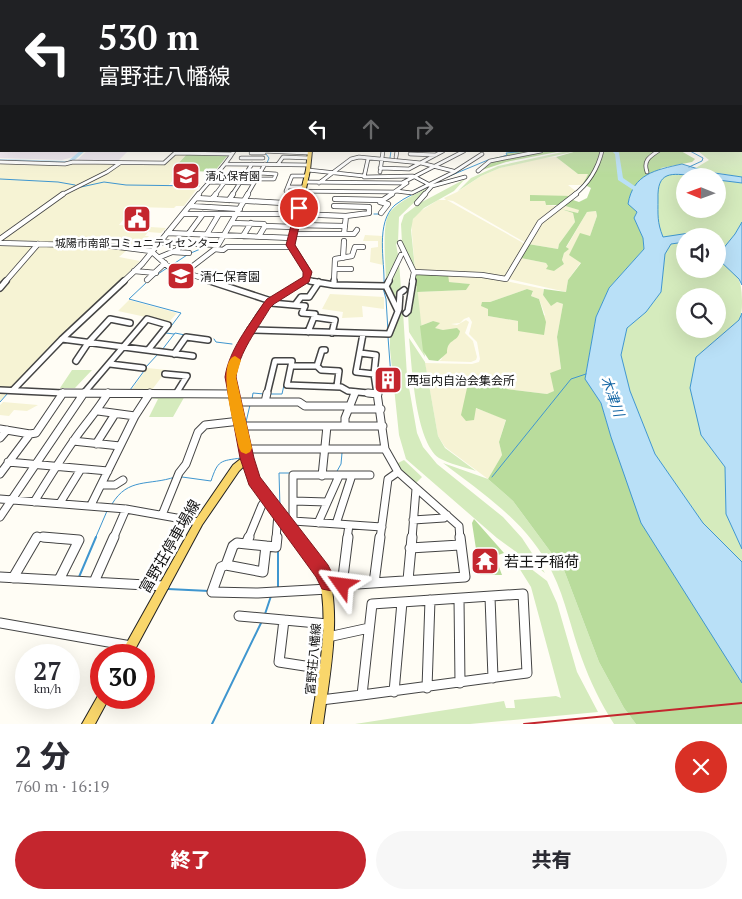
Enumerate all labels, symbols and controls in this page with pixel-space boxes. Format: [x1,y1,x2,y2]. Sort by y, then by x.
text: 530 m [98,14,199,60]
icon: left [15,20,80,85]
text: 富野荘八幡線 [98,61,230,90]
icon: left [304,115,332,143]
icon: ahead [357,115,385,143]
icon: right [410,115,438,143]
school or university icon: 清心保育園 [171,161,201,191]
north arrow [676,168,726,218]
map controls [676,168,726,338]
place label: 清心保育園 [205,169,260,183]
pin [278,187,320,229]
icon: arrive [285,194,313,222]
public building icon: 城陽市南部コミュニティセンター [122,204,152,234]
button: sound [676,228,726,278]
place label: 城陽市南部コミュニティセンター [55,236,219,250]
school or university icon: 清仁保育園 [166,261,196,291]
place label: 清仁保育園 [200,269,260,284]
button: search [676,288,726,338]
building icon: 西垣内自治会集会所 [373,365,403,395]
place label: 西垣内自治会集会所 [407,373,515,388]
water label: 木津川 [597,373,630,421]
street label: 富野荘停車場線 [134,496,204,596]
temple icon: 若王子稲荷 [470,546,500,576]
place label: 若王子稲荷 [504,551,579,571]
position arrow [315,558,367,610]
street label: 富野荘八幡線 [302,622,324,696]
speed limit sign: 30 [90,644,155,709]
text: 27 [33,654,62,687]
text: km/h [34,681,61,696]
text: 2 分 [15,736,70,776]
button: close [675,741,727,793]
text: 760 m · 16:19 [15,775,109,797]
button: 終了 [15,831,366,889]
button: 共有 [376,831,727,889]

